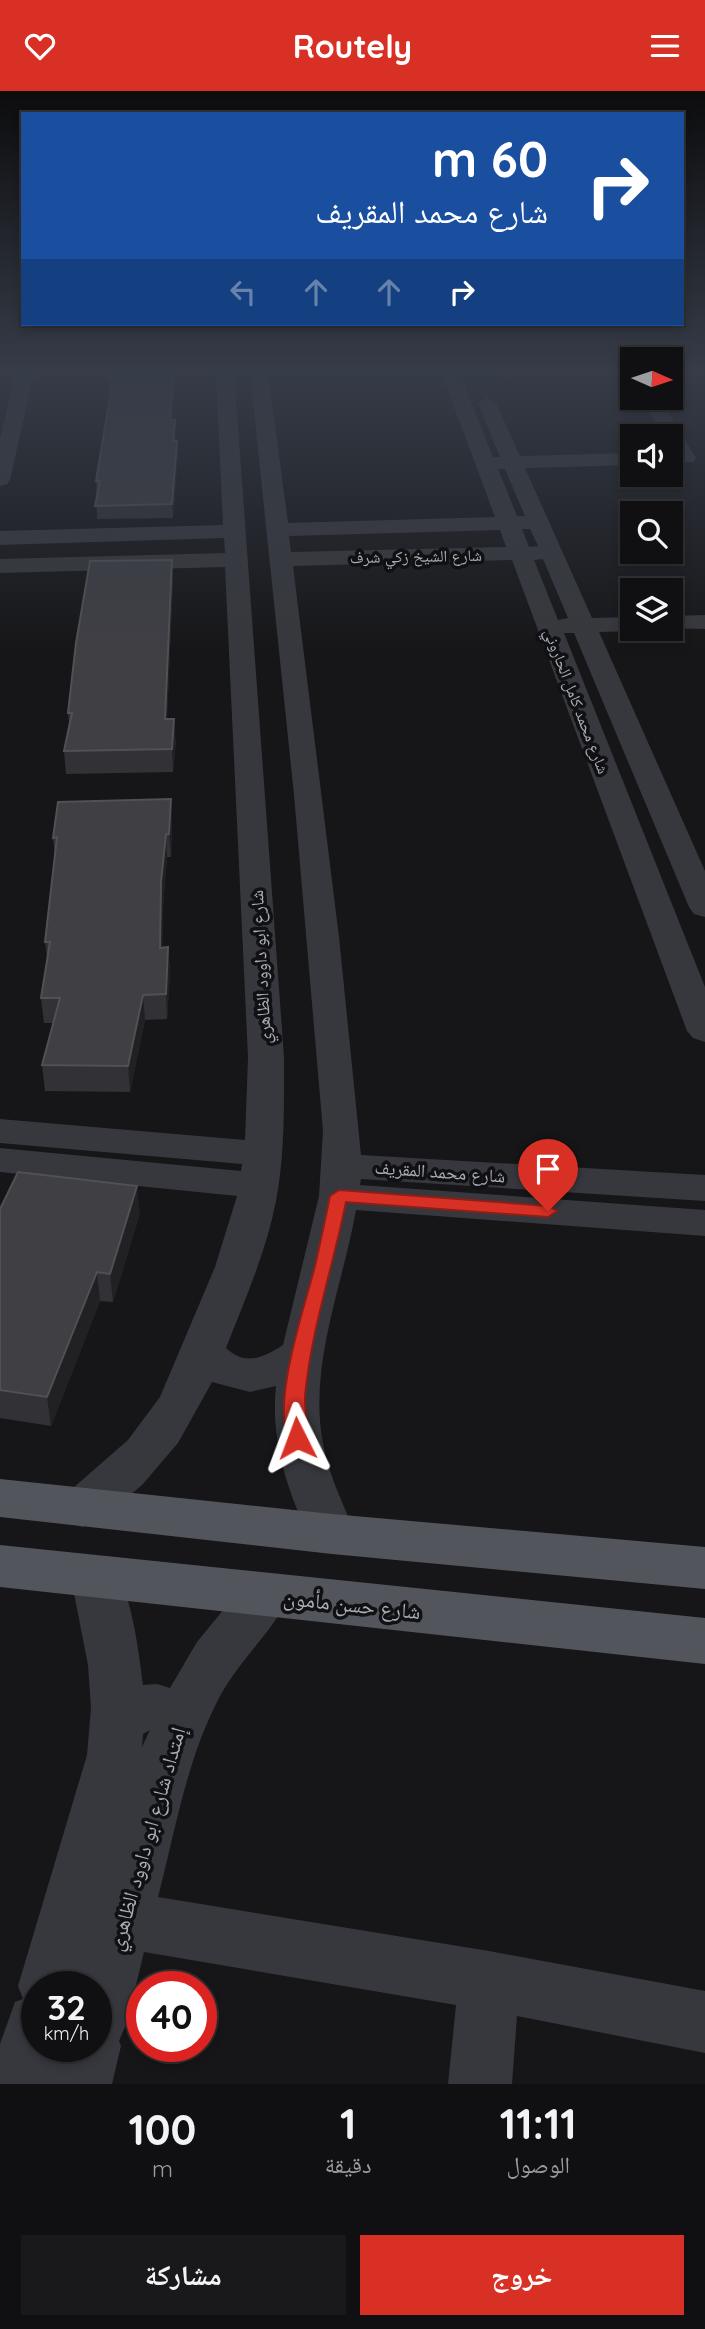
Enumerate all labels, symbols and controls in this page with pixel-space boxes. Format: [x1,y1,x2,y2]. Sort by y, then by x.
text: Routely [293,26,412,66]
icon: heart [21,27,59,65]
icon: menu [646,27,684,65]
text: 60 m [432,128,548,189]
icon: right [572,140,663,231]
text: شارع محمد المقريف [315,191,548,231]
icon: left [224,273,262,311]
icon: ahead [297,273,335,311]
icon: ahead [370,273,408,311]
icon: right [443,273,481,311]
north arrow [620,347,682,409]
map controls [620,347,683,641]
button: sound [620,424,683,487]
button: search [620,501,683,564]
street label: شارع الشيخ زكي شرف [350,545,482,570]
button: layers [620,578,683,641]
street label: شارع محمد كامل الحاروني [537,625,614,778]
street label: شارع ابو داوود الظاهري [245,889,280,1045]
pin [518,1139,578,1211]
icon: arrive [529,1150,567,1188]
street label: شارع محمد المقريف [374,1155,506,1188]
position arrow [260,1401,334,1475]
street label: شارع حسن مأمون [282,1584,422,1625]
street label: إمتداد شارع ابو داوود الظاهري [102,1724,195,1955]
speed limit sign: 40 [126,1971,217,2062]
text: 32 [47,1985,86,2029]
text: km/h [44,2022,89,2045]
text: 1 [340,2097,356,2150]
text: 11:11 [500,2097,577,2150]
text: 100 [128,2103,196,2156]
text: دقيقة [325,2150,371,2179]
text: الوصول [506,2150,570,2179]
text: m [152,2154,173,2183]
button: مشاركة [21,2235,346,2315]
button: خروج [360,2235,684,2315]

